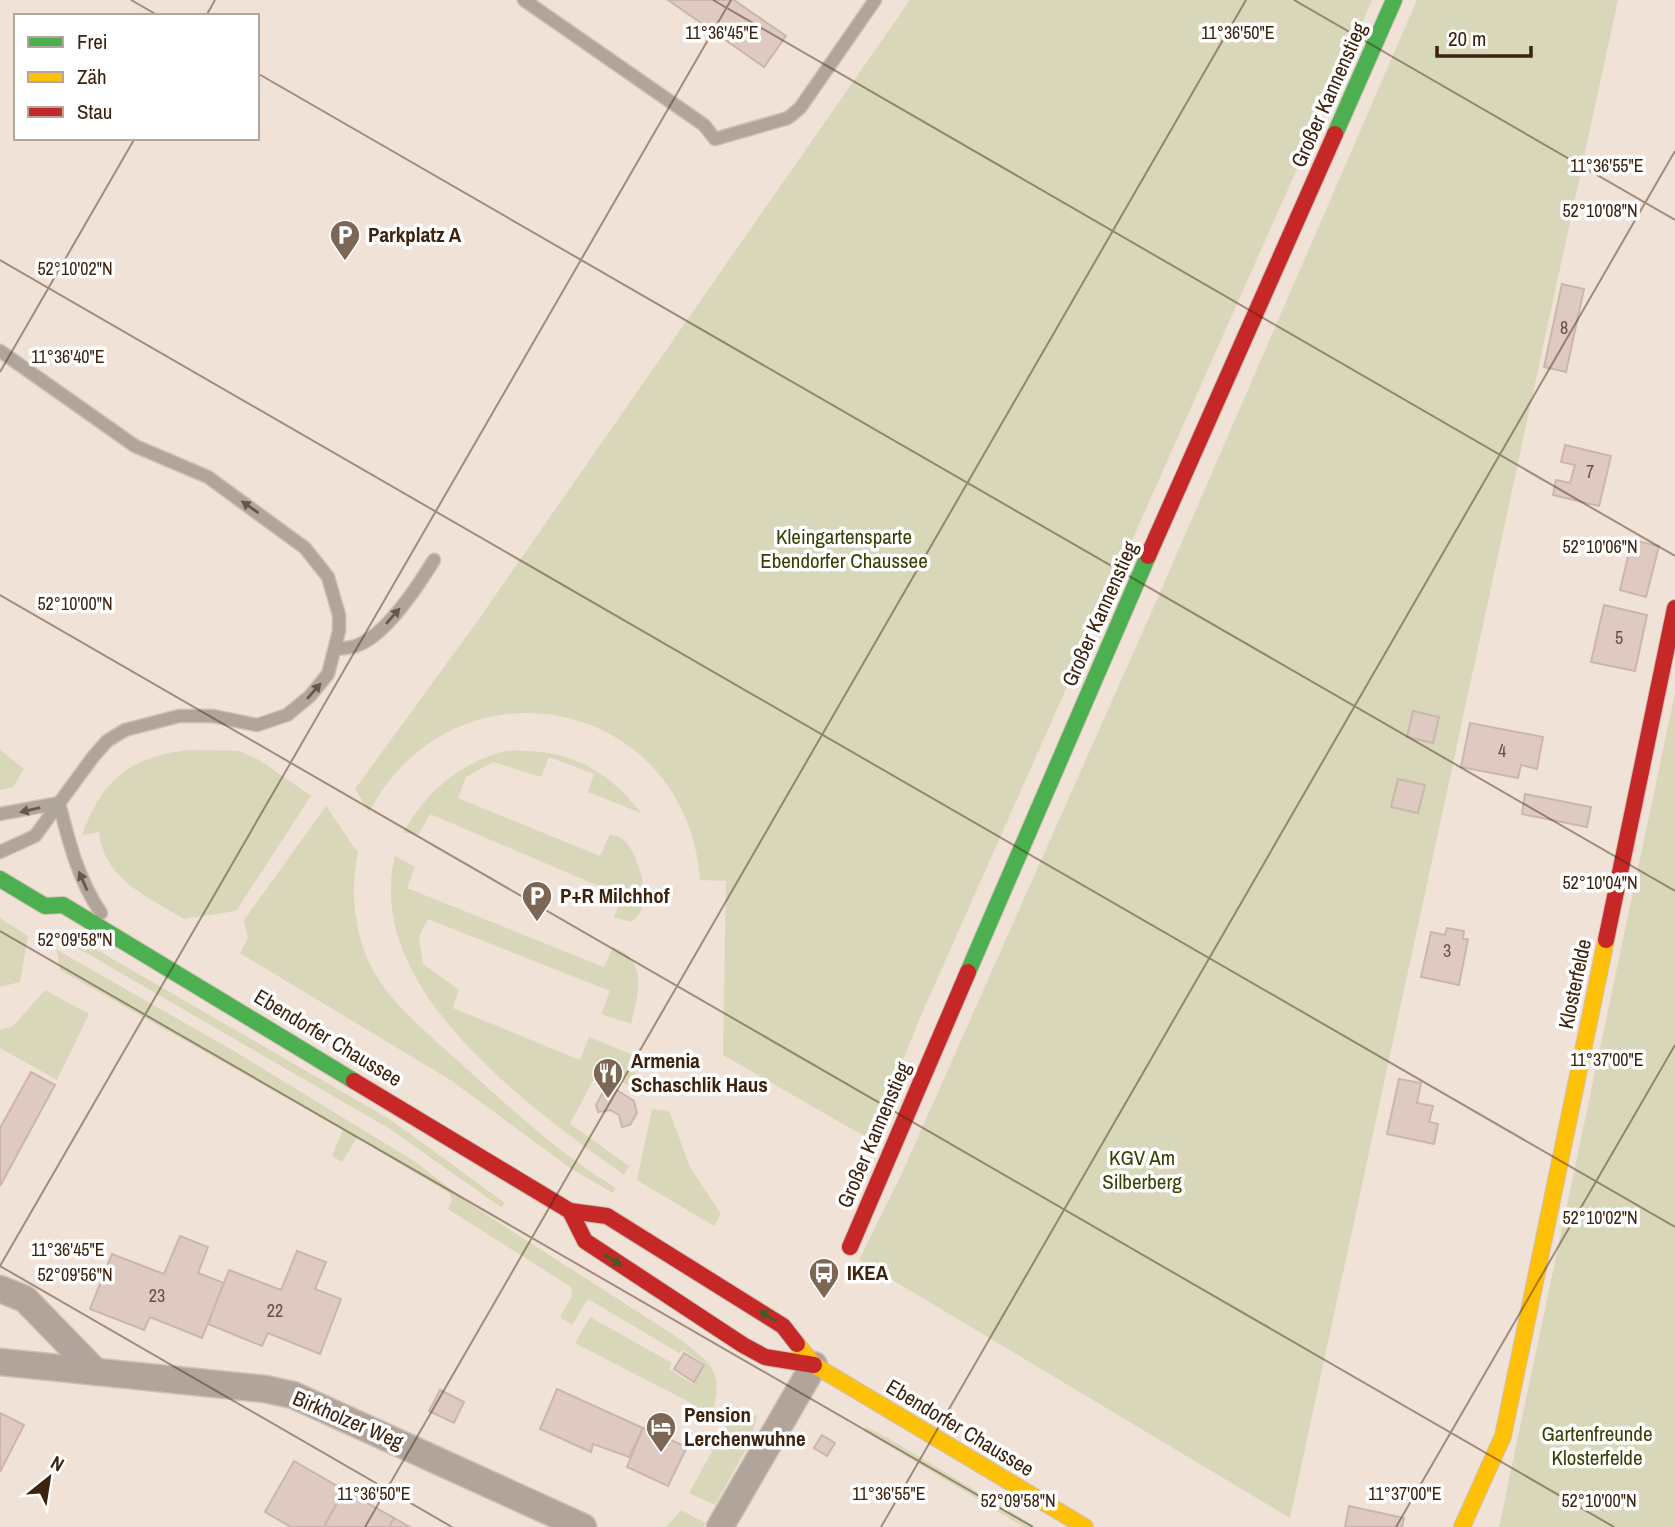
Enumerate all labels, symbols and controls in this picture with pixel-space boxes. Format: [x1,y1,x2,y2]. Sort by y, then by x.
legend [14,14,259,140]
scale bar [1437,14,1532,58]
street label: Großer Kannenstieg [1284,17,1374,172]
text: 11°36'45"E [685,20,759,45]
text: 11°36'50"E [1201,20,1275,45]
text: 20 m [1448,24,1486,53]
text: Frei [77,27,108,56]
text: Zäh [77,62,107,91]
text: Stau [77,97,112,126]
text: 11°36'55"E [1570,153,1644,178]
text: 52°10'08"N [1562,198,1638,223]
parking icon: Parkplatz A [328,218,362,262]
place label: Parkplatz A [368,220,462,249]
text: 52°10'02"N [37,256,113,281]
house number: 8 [1560,315,1568,340]
text: 11°36'40"E [31,344,105,369]
house number: 7 [1586,459,1594,484]
one-way arrow [241,500,259,514]
park label: Kleingartensparte Ebendorfer Chaussee [760,522,928,575]
text: 52°10'06"N [1562,534,1638,559]
street label: Großer Kannenstieg [1055,536,1145,691]
text: 52°10'00"N [37,591,113,616]
one-way arrow [385,607,400,624]
house number: 5 [1615,625,1623,650]
one-way arrow [306,682,321,699]
house number: 4 [1498,738,1506,763]
one-way arrow [18,805,40,816]
text: 52°10'04"N [1562,870,1638,895]
one-way arrow [77,871,89,891]
parking icon: P+R Milchhof [520,879,554,923]
place label: P+R Milchhof [560,881,670,910]
text: 52°09'58"N [37,927,113,952]
street label: Klosterfelde [1551,936,1598,1031]
house number: 3 [1443,938,1451,963]
street label: Ebendorfer Chaussee [249,982,408,1093]
place label: Armenia Schaschlik Haus [631,1046,768,1099]
text: 11°37'00"E [1570,1047,1644,1072]
restaurant icon: Armenia Schaschlik Haus [591,1056,625,1100]
street label: Großer Kannenstieg [830,1057,918,1212]
park label: KGV Am Silberberg [1102,1143,1182,1196]
text: 52°10'02"N [1562,1205,1638,1230]
text: 11°36'45"E [31,1237,105,1262]
one-way arrow [604,1253,623,1266]
bus stop icon: IKEA [807,1256,841,1300]
place label: IKEA [847,1258,889,1287]
text: 52°09'56"N [37,1262,113,1287]
house number: 23 [149,1283,165,1308]
house number: 22 [267,1298,283,1323]
one-way arrow [758,1310,777,1323]
street label: Ebendorfer Chaussee [881,1372,1040,1483]
street label: Birkholzer Weg [288,1383,408,1456]
place label: Pension Lerchenwuhne [684,1400,806,1453]
hotel icon: Pension Lerchenwuhne [644,1410,678,1454]
park label: Gartenfreunde Klosterfelde [1541,1419,1653,1472]
north arrow [14,1443,84,1513]
text: N [46,1449,69,1477]
text: 11°36'50"E [337,1481,411,1506]
text: 11°36'55"E [852,1481,926,1506]
text: 11°37'00"E [1368,1481,1442,1506]
text: 52°09'58"N [980,1488,1056,1513]
text: 52°10'00"N [1561,1488,1637,1513]

